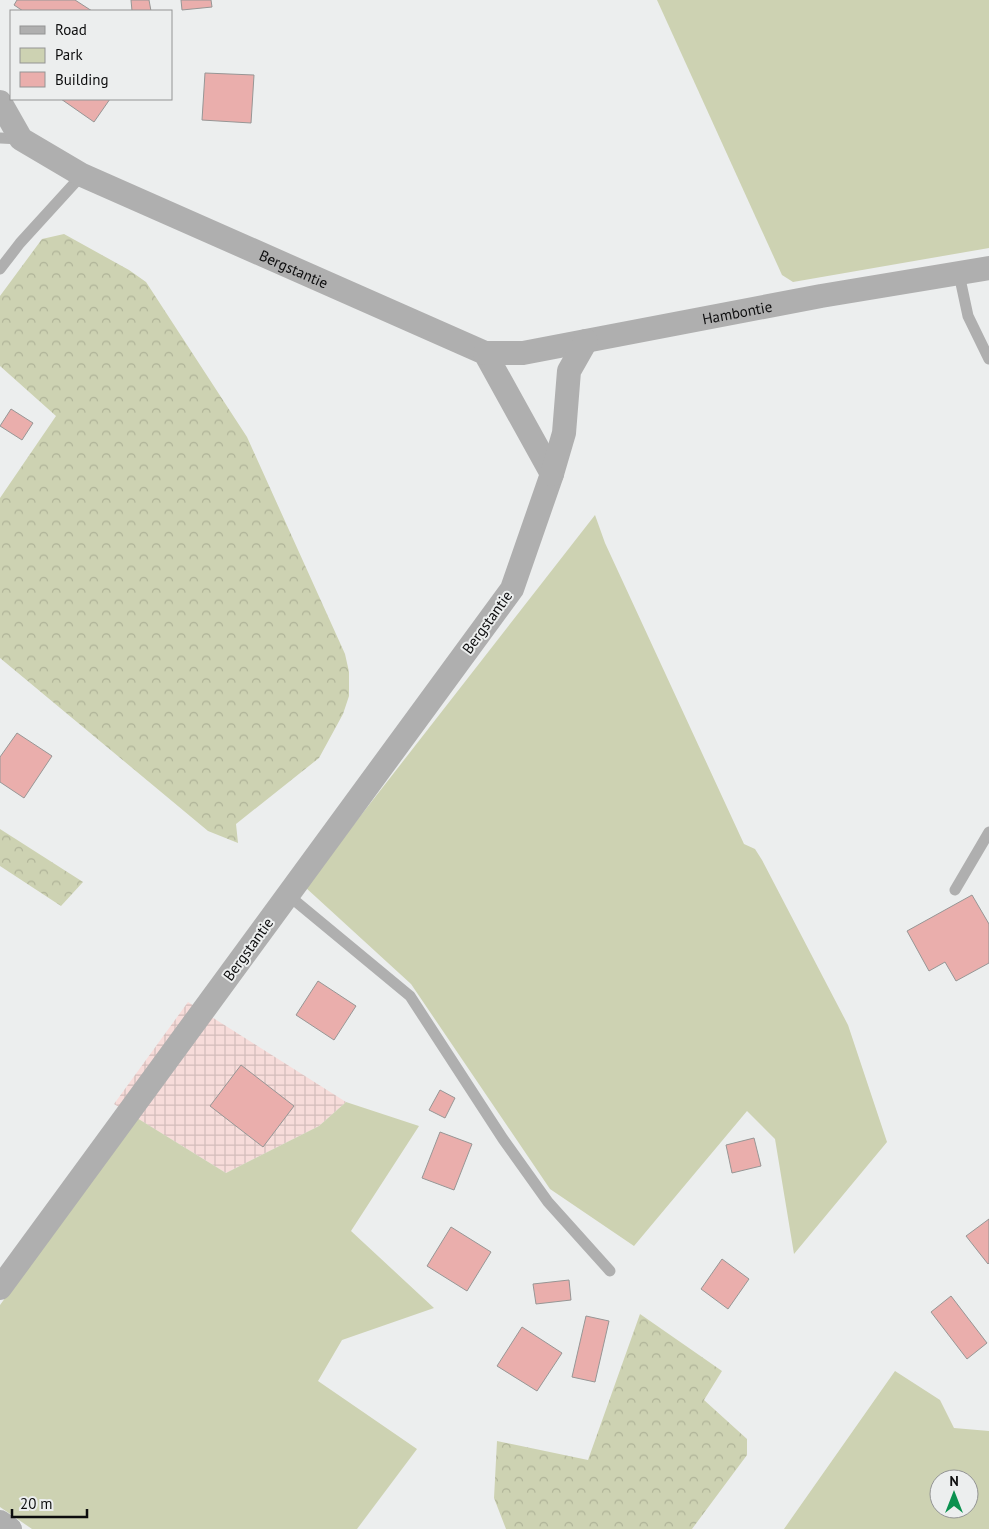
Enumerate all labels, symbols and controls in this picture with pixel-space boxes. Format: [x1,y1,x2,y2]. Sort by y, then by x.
legend [10,10,172,100]
text: Road [55,20,87,39]
text: Park [55,45,83,64]
text: Building [55,70,109,89]
street label: Bergstantie [256,245,331,292]
street label: Hambontie [701,296,774,328]
street label: Bergstantie [458,587,516,657]
street label: Bergstantie [219,914,277,984]
north arrow [929,1469,979,1519]
text: N [949,1472,959,1490]
scale bar [12,1486,88,1518]
text: 20 m [20,1494,53,1513]

